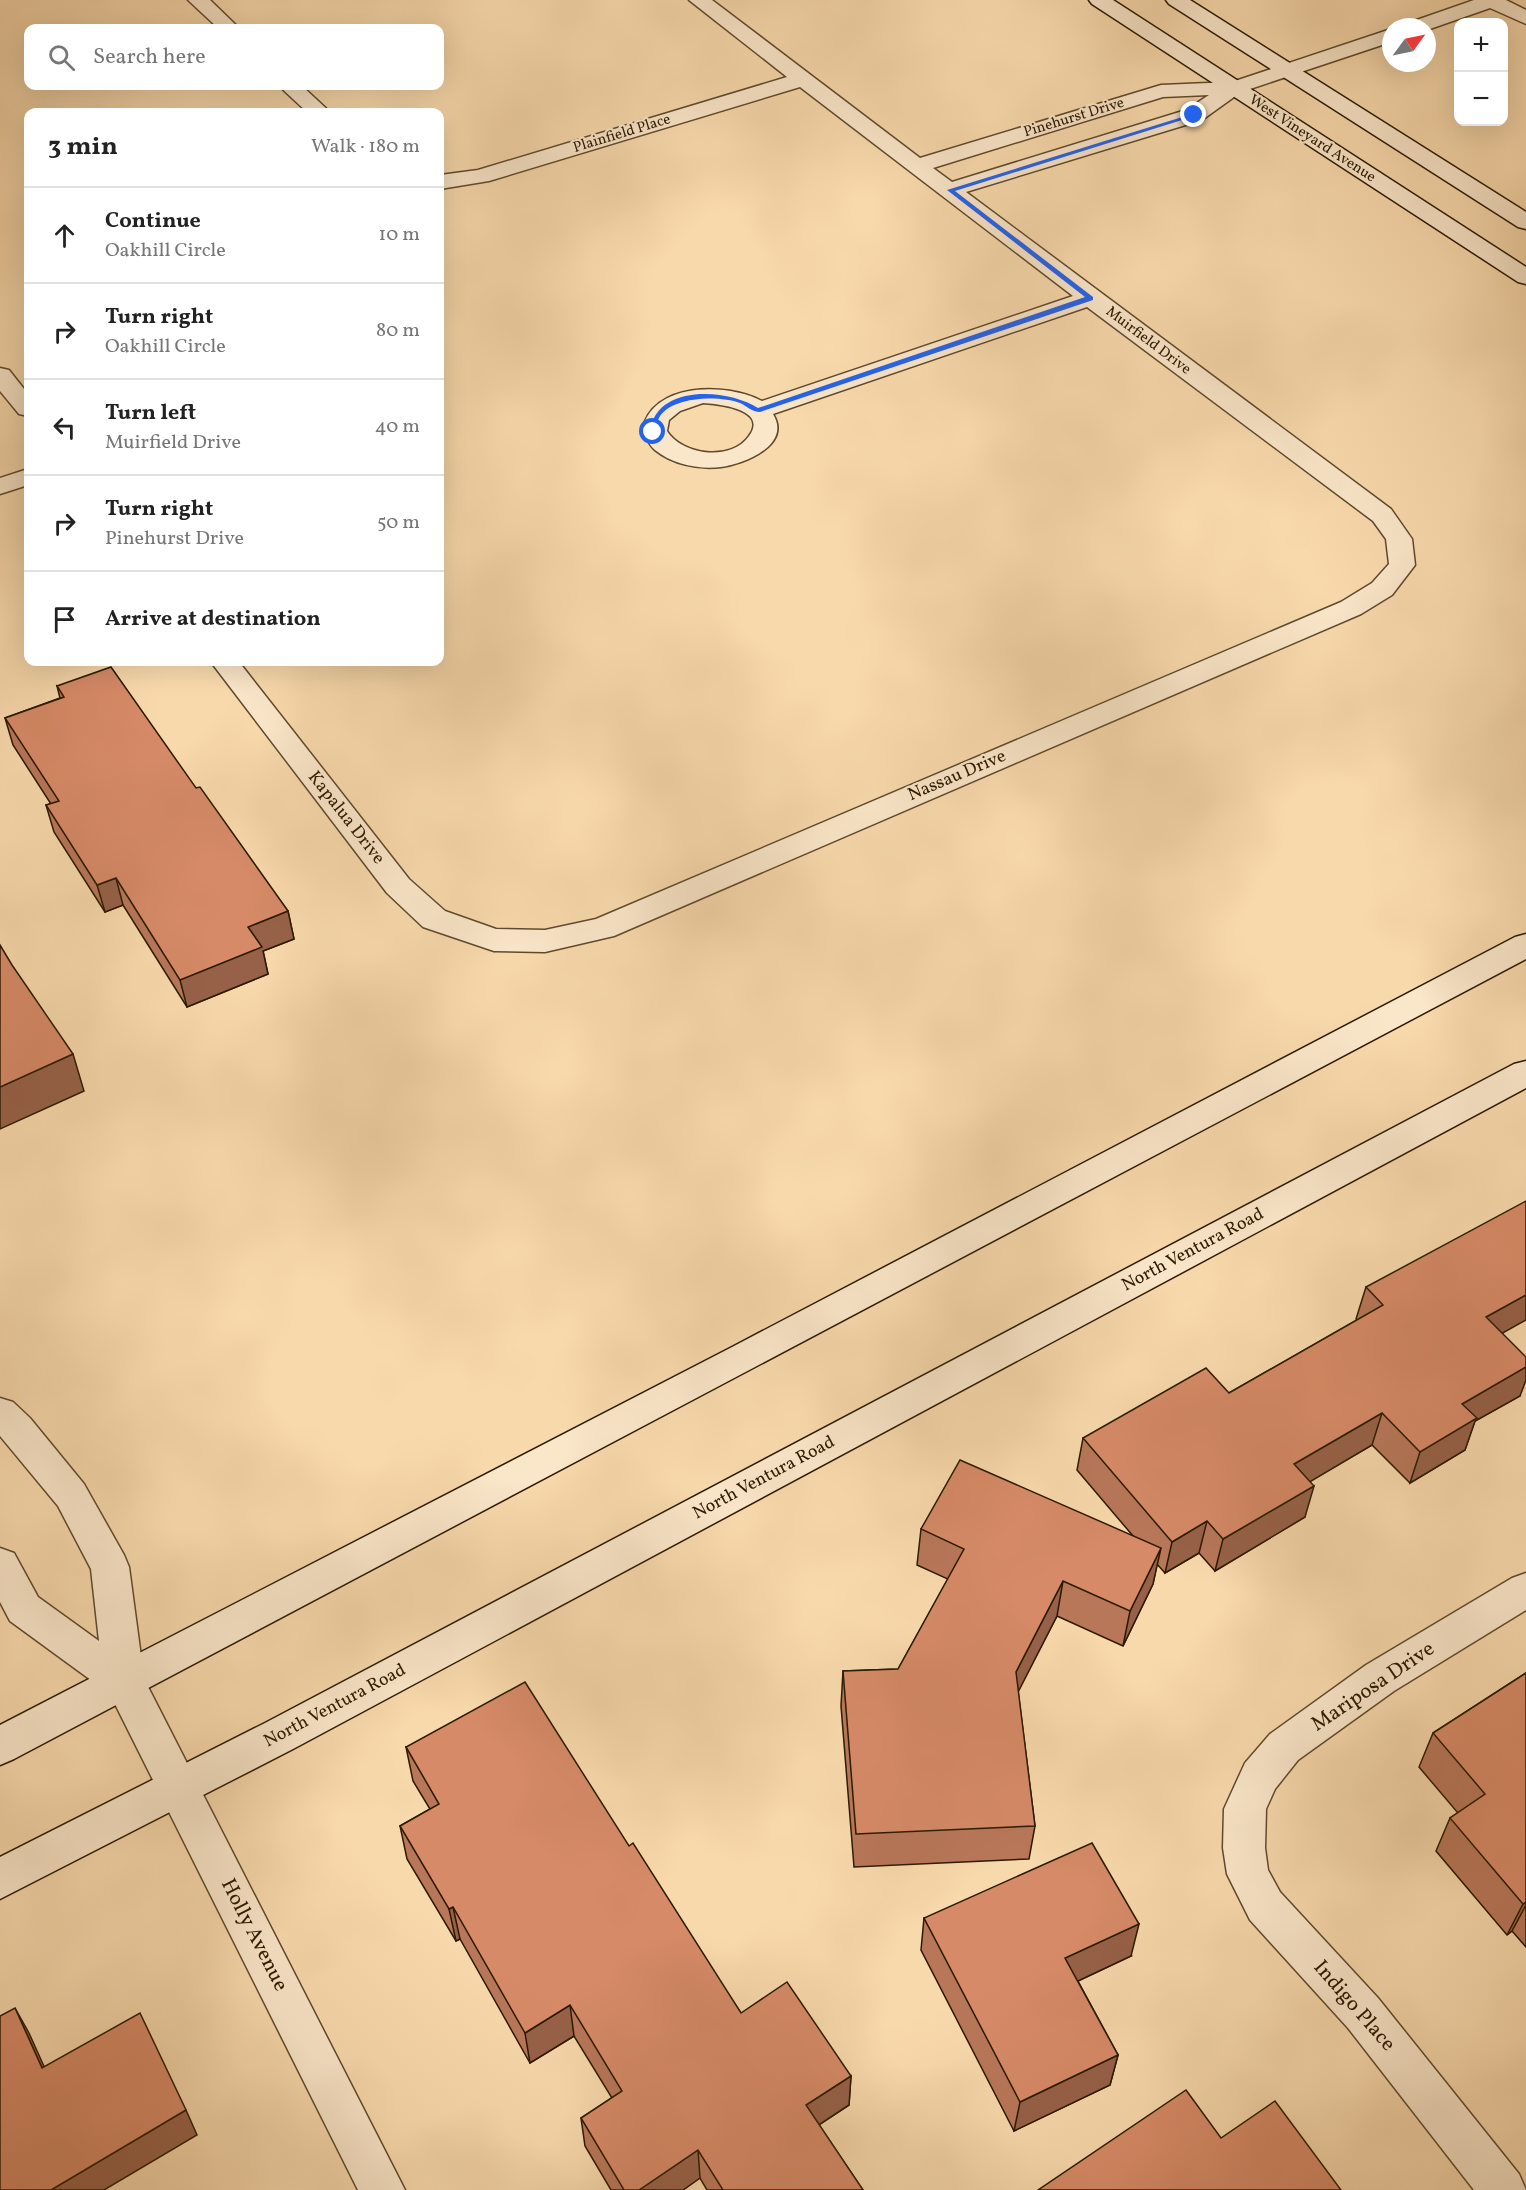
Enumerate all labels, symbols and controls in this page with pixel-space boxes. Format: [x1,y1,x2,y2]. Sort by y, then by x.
north arrow [1382,18,1436,72]
map controls [1454,18,1508,126]
button: + [1454,18,1508,72]
search box [24,24,444,90]
icon: search [45,41,78,74]
text: Search here [93,42,206,73]
button: − [1454,72,1508,126]
street label: West Vineyard Avenue [1244,90,1380,188]
street label: Pinehurst Drive [1021,93,1127,143]
route end [1180,101,1206,127]
street label: Plainfield Place [571,109,673,159]
text: 3 min [48,129,118,165]
text: Walk · 180 m [311,133,420,161]
text: Continue [105,206,201,237]
icon: ahead [48,219,81,252]
text: 10 m [379,221,420,249]
text: Oakhill Circle [105,237,226,265]
text: Turn right [105,302,213,333]
street label: Muirfield Drive [1101,302,1195,380]
icon: right [48,315,81,348]
text: 80 m [376,317,420,345]
text: Oakhill Circle [105,333,226,361]
text: Turn left [105,398,196,429]
icon: left [48,411,81,444]
text: 40 m [375,413,420,441]
route start [639,418,665,444]
text: Muirfield Drive [105,429,241,457]
text: Turn right [105,494,213,525]
icon: right [48,507,81,540]
text: 50 m [377,509,420,537]
text: Pinehurst Drive [105,525,244,553]
icon: arrive [48,603,81,636]
text: Arrive at destination [105,604,321,635]
street label: Nassau Drive [904,744,1010,808]
street label: Kapalua Drive [302,766,390,870]
street label: North Ventura Road [1118,1202,1268,1298]
street label: North Ventura Road [689,1430,839,1526]
street label: Mariposa Drive [1306,1635,1441,1739]
street label: North Ventura Road [260,1658,410,1754]
street label: Holly Avenue [213,1874,295,1996]
street label: Indigo Place [1306,1954,1402,2058]

